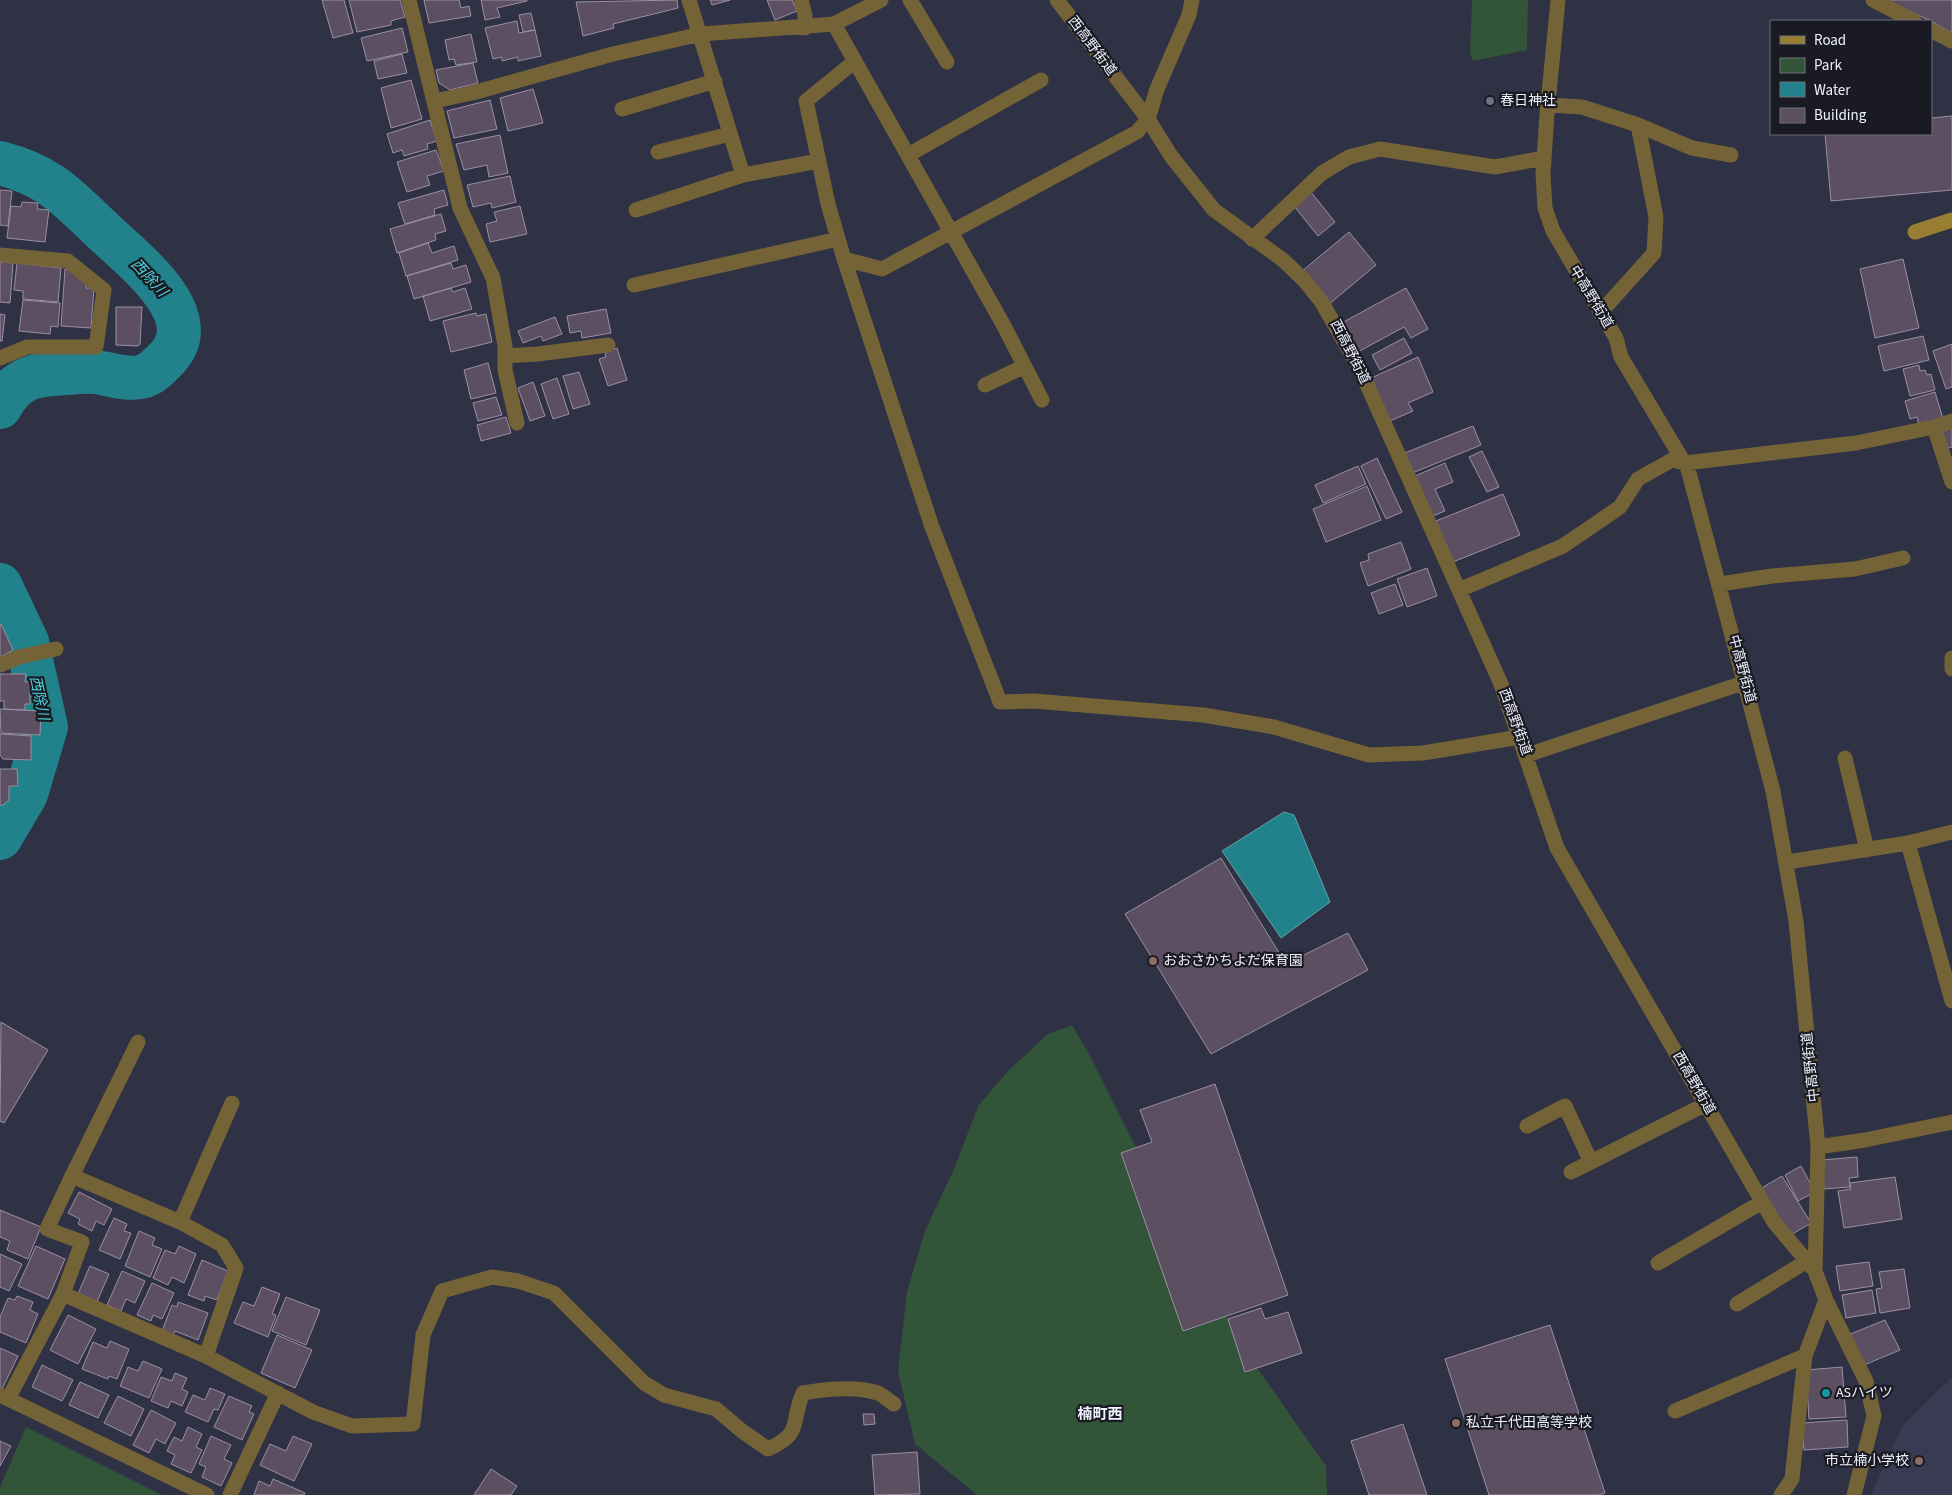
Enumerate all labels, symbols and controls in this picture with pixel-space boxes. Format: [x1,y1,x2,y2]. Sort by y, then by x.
street label: 西高野街道 [1063,12,1121,80]
legend [1770,20,1932,135]
text: Road [1814,30,1846,51]
text: Park [1814,55,1843,76]
text: Water [1814,80,1851,101]
place label: 春日神社 [1500,91,1556,111]
marker: 春日神社 [1484,95,1496,107]
text: Building [1814,105,1867,126]
water label: 西除川 [126,254,173,303]
street label: 中高野街道 [1564,262,1618,332]
street label: 西高野街道 [1325,316,1375,388]
street label: 中高野街道 [1723,633,1761,705]
water label: 西除川 [24,674,54,724]
street label: 西高野街道 [1494,686,1536,758]
place label: おおさかちよだ保育園 [1163,951,1303,971]
marker: おおさかちよだ保育園 [1147,955,1159,967]
street label: 中高野街道 [1797,1031,1825,1103]
street label: 西高野街道 [1668,1048,1720,1118]
place label: ASハイツ [1836,1383,1893,1403]
marker: ASハイツ [1820,1387,1832,1399]
district label: 楠町西 [1077,1404,1123,1425]
place label: 私立千代田高等学校 [1466,1413,1592,1433]
marker: 私立千代田高等学校 [1450,1417,1462,1429]
place label: 市立楠小学校 [1825,1451,1909,1471]
marker: 市立楠小学校 [1913,1455,1925,1467]

